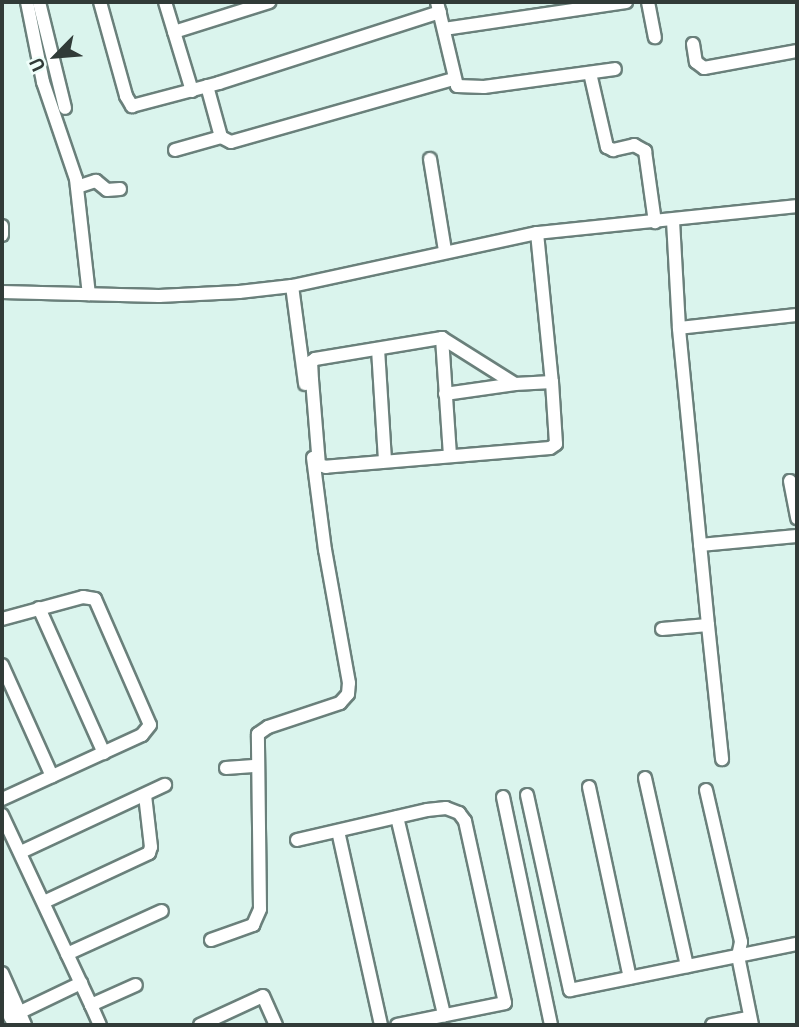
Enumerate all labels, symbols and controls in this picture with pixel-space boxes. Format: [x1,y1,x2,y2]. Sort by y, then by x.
north arrow [21,21,91,91]
text: U [24,54,50,75]

